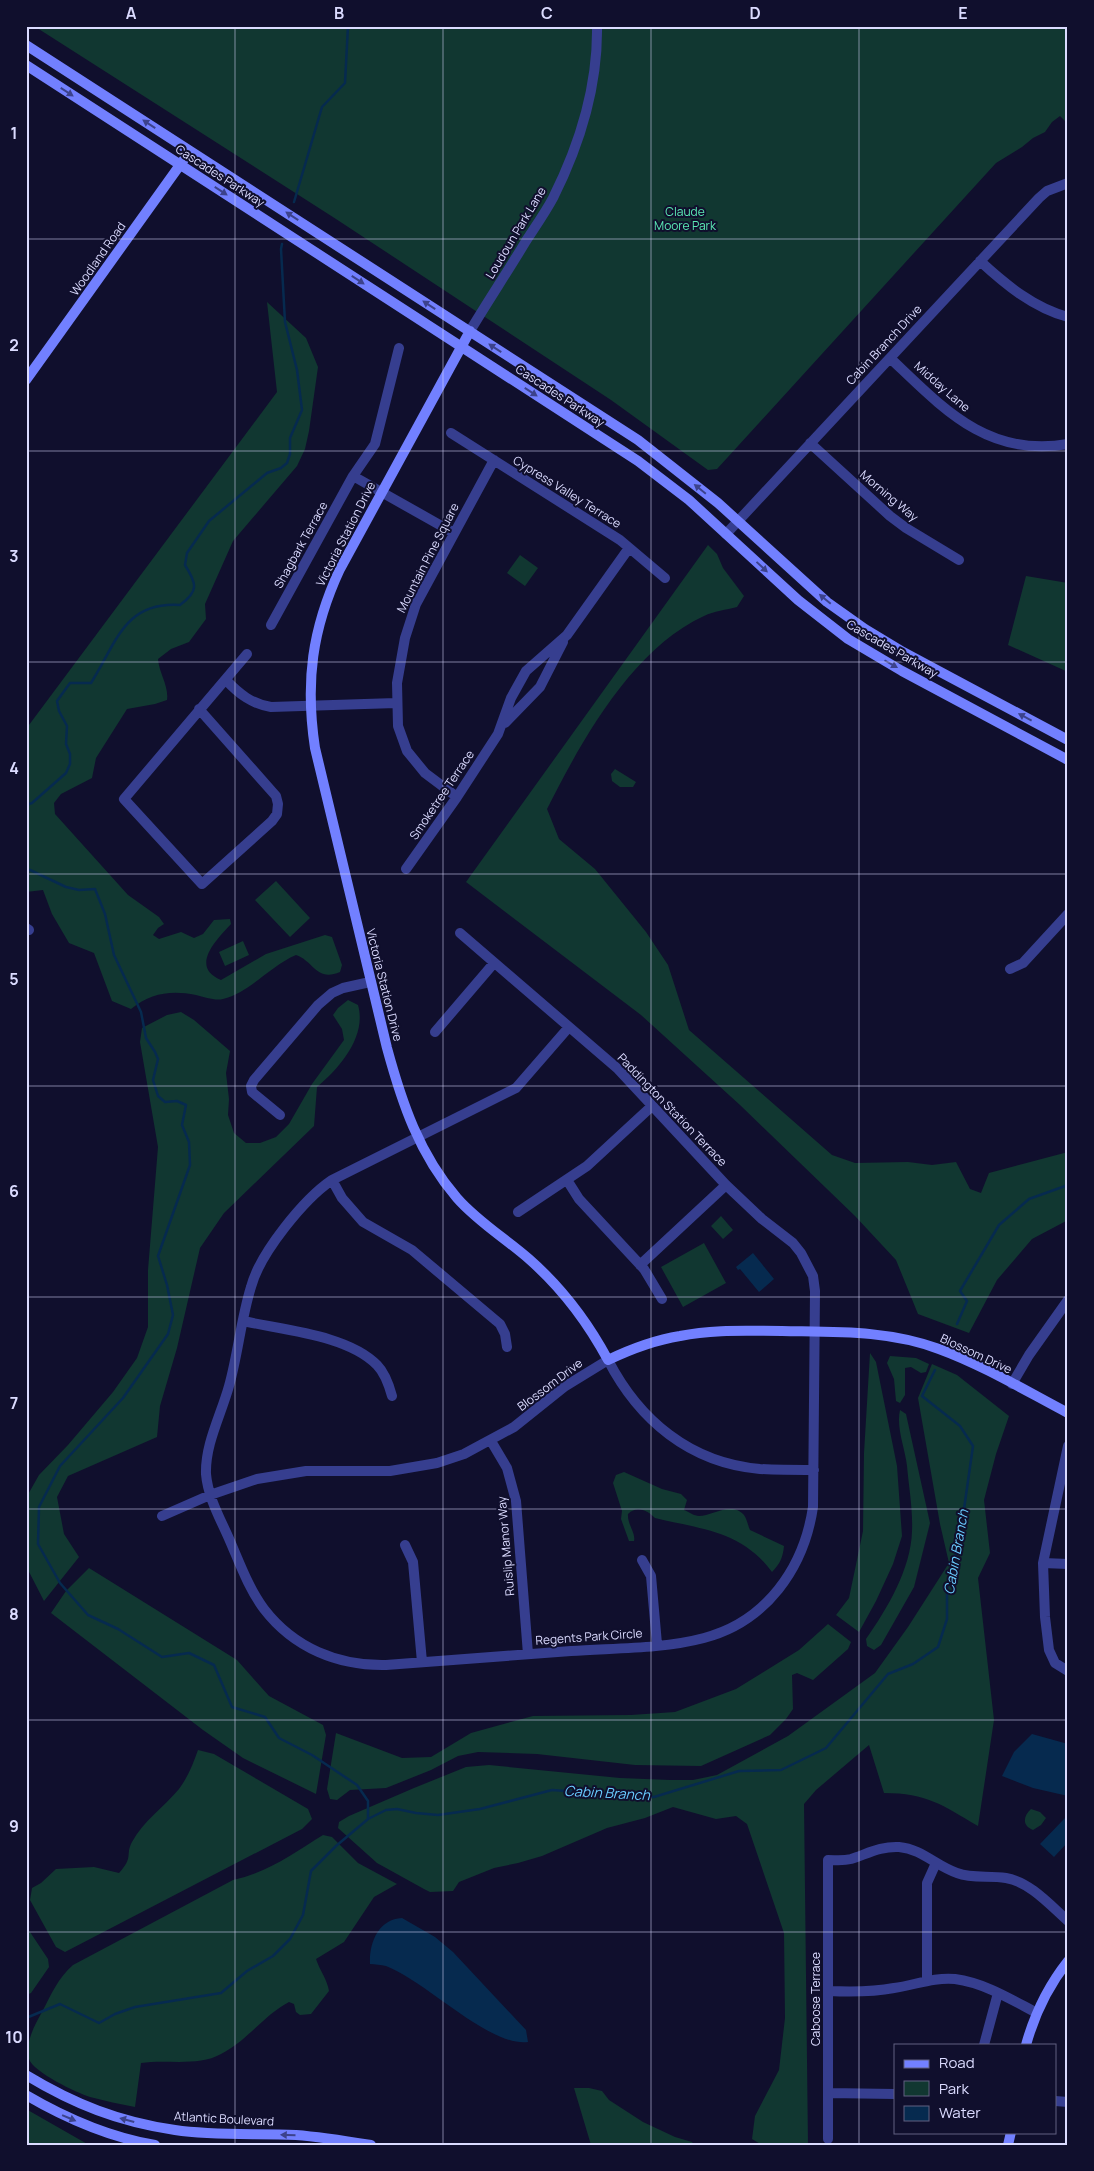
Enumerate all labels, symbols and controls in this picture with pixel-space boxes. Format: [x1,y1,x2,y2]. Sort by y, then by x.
text: A [126,2,137,24]
text: B [334,2,344,24]
text: C [541,2,553,24]
text: D [749,2,761,24]
text: E [958,2,968,24]
one-way arrow [61,87,74,97]
one-way arrow [142,120,155,129]
text: 1 [10,122,18,144]
street label: Cascades Parkway [172,140,269,211]
street label: Loudoun Park Lane [481,184,550,282]
one-way arrow [214,187,228,196]
park label: Claude Moore Park [654,203,717,234]
one-way arrow [286,212,299,221]
street label: Woodland Road [66,218,129,299]
one-way arrow [351,275,364,284]
one-way arrow [422,300,435,309]
street label: Cabin Branch Drive [842,301,925,389]
text: 2 [9,334,19,356]
one-way arrow [488,343,501,352]
street label: Midday Lane [911,358,974,416]
street label: Cascades Parkway [512,360,609,431]
one-way arrow [525,387,538,397]
street label: Cypress Valley Terrace [510,451,625,532]
street label: Morning Way [857,466,923,526]
street label: Victoria Station Drive [312,478,379,589]
one-way arrow [694,484,707,495]
street label: Shagbark Terrace [270,498,331,591]
street label: Mountain Pine Square [392,500,463,616]
text: 3 [9,545,19,567]
one-way arrow [755,561,767,573]
one-way arrow [819,593,831,605]
street label: Cascades Parkway [843,615,942,682]
one-way arrow [884,660,897,669]
one-way arrow [1018,713,1032,721]
street label: Smoketree Terrace [405,747,478,843]
text: 4 [9,757,19,779]
street label: Victoria Station Drive [362,927,407,1043]
text: 5 [9,968,19,990]
street label: Paddington Station Terrace [614,1049,731,1170]
text: 6 [9,1180,19,1202]
street label: Blossom Drive [937,1329,1015,1378]
street label: Blossom Drive [514,1354,586,1415]
text: 7 [10,1392,18,1414]
street label: Ruislip Manor Way [493,1495,518,1597]
water label: Cabin Branch [939,1507,972,1596]
text: 8 [9,1603,19,1625]
street label: Regents Park Circle [535,1624,643,1649]
water label: Cabin Branch [564,1781,651,1804]
text: 9 [9,1815,19,1837]
street label: Caboose Terrace [807,1952,824,2046]
text: 10 [5,2026,23,2048]
legend [894,2044,1056,2134]
text: Road [939,2052,975,2073]
text: Park [939,2078,969,2099]
text: Water [939,2102,981,2123]
street label: Atlantic Boulevard [174,2107,275,2130]
one-way arrow [62,2114,77,2122]
one-way arrow [120,2116,135,2124]
one-way arrow [280,2131,296,2139]

